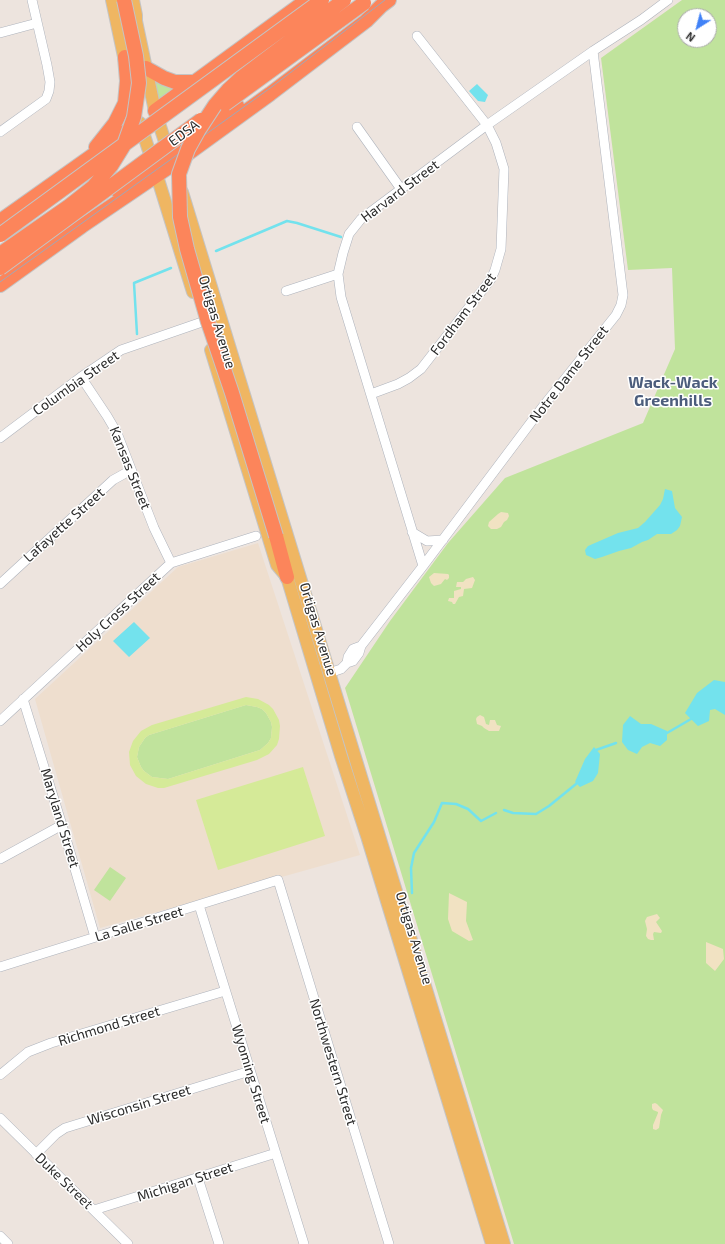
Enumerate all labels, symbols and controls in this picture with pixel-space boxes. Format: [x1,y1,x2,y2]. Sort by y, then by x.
north arrow [677,8,717,48]
text: N [683,30,697,45]
street label: EDSA [165,116,203,150]
street label: Harvard Street [358,156,442,226]
street label: Fordham Street [427,269,499,359]
street label: Ortigas Avenue [195,273,239,371]
street label: Notre Dame Street [526,322,612,426]
street label: Columbia Street [30,347,122,419]
district label: Wack-Wack Greenhills [628,373,718,411]
street label: Kansas Street [106,424,154,512]
street label: Lafayette Street [20,484,108,566]
street label: Holy Cross Street [72,569,164,655]
street label: Ortigas Avenue [296,580,340,678]
street label: Maryland Street [37,766,83,870]
street label: Ortigas Avenue [392,889,436,987]
street label: La Salle Street [93,903,185,945]
street label: Northwestern Street [306,997,360,1127]
street label: Richmond Street [56,1003,162,1049]
street label: Wyoming Street [228,1023,274,1125]
street label: Wisconsin Street [85,1081,193,1129]
street label: Duke Street [32,1149,96,1213]
street label: Michigan Street [135,1159,235,1205]

